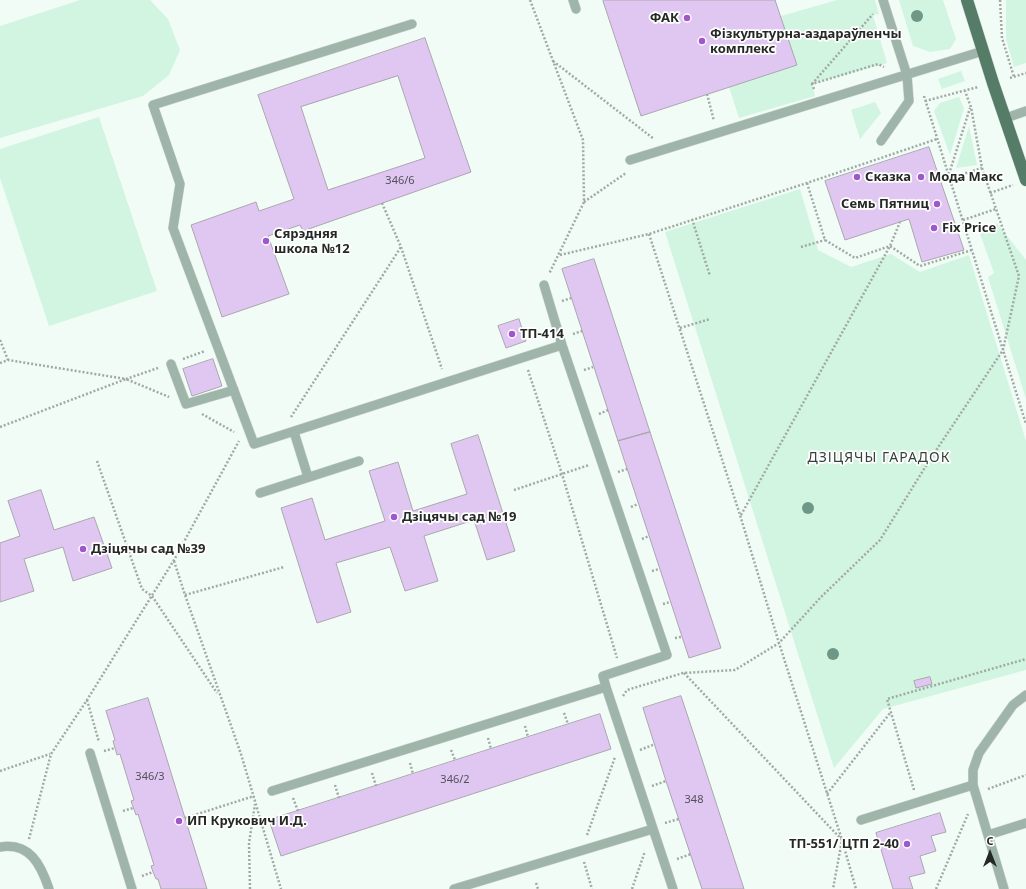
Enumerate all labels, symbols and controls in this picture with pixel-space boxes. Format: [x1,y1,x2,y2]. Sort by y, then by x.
place label: ФАК [650,10,679,26]
marker: ФАК [682,13,692,23]
place label: Фізкультурна-аздараўленчы комплекс [710,26,902,57]
marker: Фізкультурна-аздараўленчы комплекс [697,36,707,46]
place label: Сказка [865,169,911,185]
place label: Мода Макс [929,169,1003,185]
marker: Сказка [852,172,862,182]
marker: Мода Макс [916,172,926,182]
house number: 346/6 [385,174,415,188]
place label: Семь Пятниц [841,196,929,212]
marker: Семь Пятниц [932,199,942,209]
place label: Fix Price [942,220,996,236]
marker: Fix Price [929,223,939,233]
place label: Сярэдняя школа №12 [274,226,350,257]
marker: Сярэдняя школа №12 [261,236,271,246]
place label: ТП-414 [520,326,564,342]
marker: ТП-414 [507,329,517,339]
district label: ДЗІЦЯЧЫ ГАРАДОК [808,450,950,466]
place label: Дзіцячы сад №19 [402,509,516,525]
marker: Дзіцячы сад №19 [389,512,399,522]
place label: Дзіцячы сад №39 [91,541,205,557]
marker: Дзіцячы сад №39 [78,544,88,554]
house number: 346/3 [135,770,165,784]
house number: 346/2 [440,773,470,787]
house number: 348 [685,793,703,807]
place label: ИП Крукович И.Д. [187,813,307,829]
marker: ИП Крукович И.Д. [174,816,184,826]
north arrow [970,833,1010,873]
text: С [986,833,994,848]
place label: ТП-551/ ЦТП 2-40 [789,836,899,852]
marker: ТП-551/ ЦТП 2-40 [902,839,912,849]

